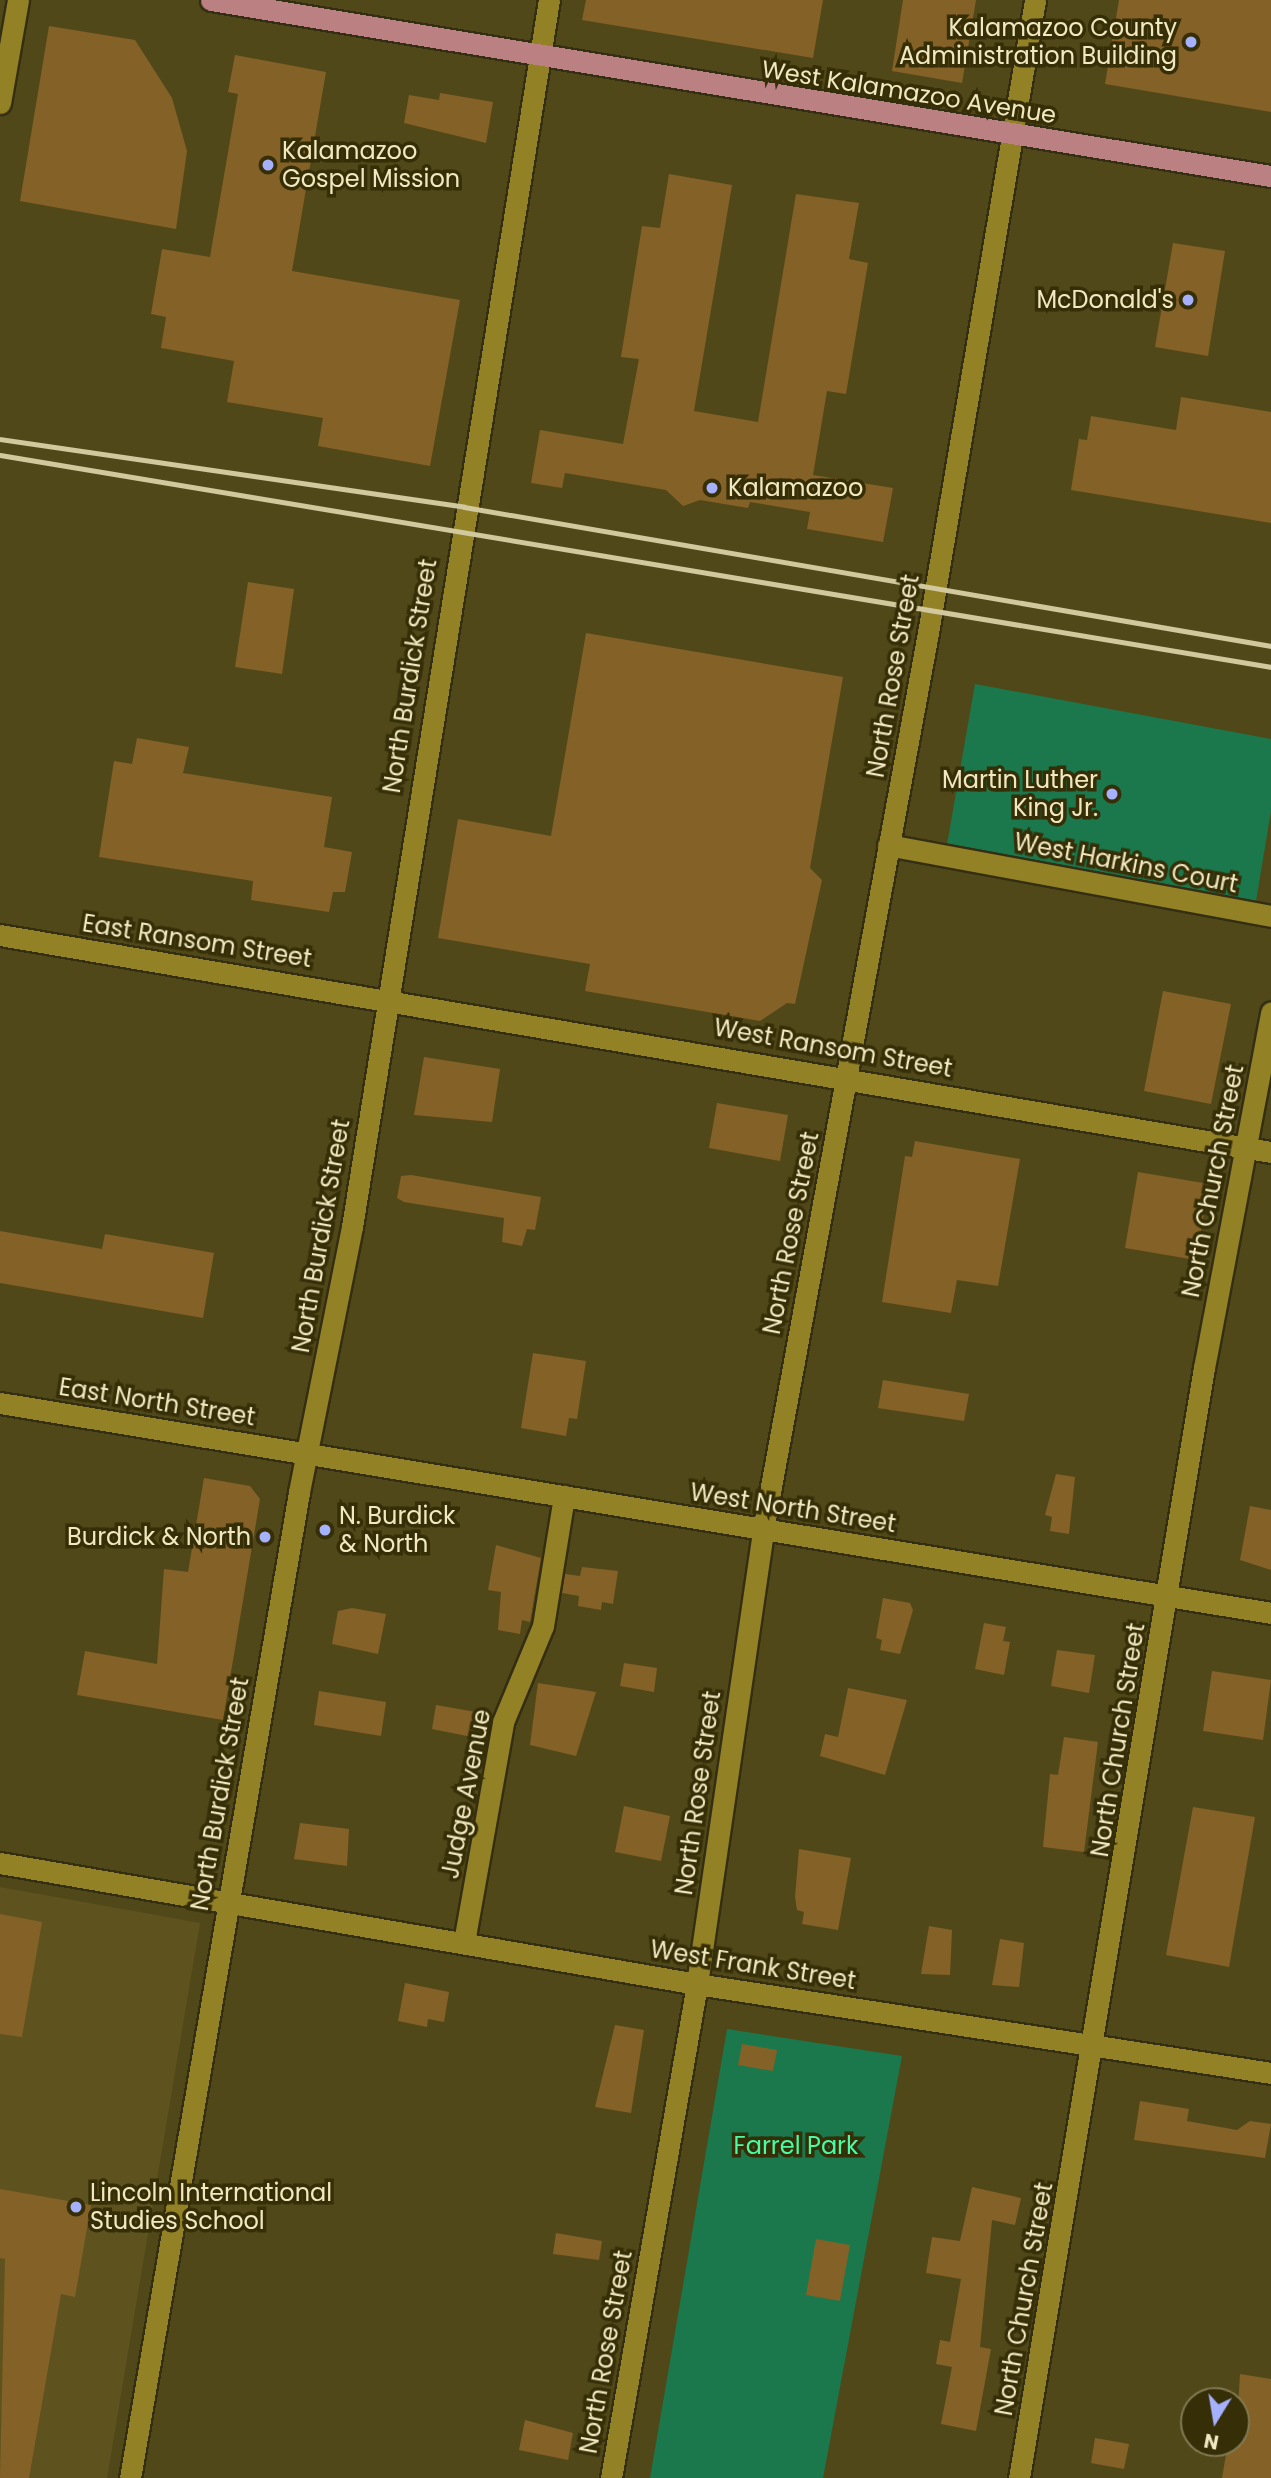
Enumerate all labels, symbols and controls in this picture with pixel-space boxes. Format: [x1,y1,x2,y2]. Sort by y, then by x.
place label: Kalamazoo County Administration Building [899,14,1177,70]
marker: Kalamazoo County Administration Building [1183,34,1199,50]
street label: West Kalamazoo Avenue [760,54,1058,130]
place label: Kalamazoo Gospel Mission [282,137,460,193]
marker: Kalamazoo Gospel Mission [260,157,276,173]
place label: McDonald's [1036,286,1174,314]
marker: McDonald's [1180,292,1196,308]
place label: Kalamazoo [728,474,863,502]
marker: Kalamazoo [702,478,722,498]
street label: North Burdick Street [377,557,443,795]
street label: North Rose Street [861,572,925,780]
place label: Martin Luther King Jr. [942,766,1098,822]
marker: Martin Luther King Jr. [1104,786,1120,802]
street label: West Harkins Court [1012,827,1240,899]
street label: East Ransom Street [80,909,314,973]
street label: West Ransom Street [712,1013,954,1083]
street label: North Church Street [1176,1062,1250,1300]
street label: North Burdick Street [286,1117,356,1355]
street label: North Rose Street [757,1129,825,1337]
street label: East North Street [57,1372,257,1432]
street label: West North Street [688,1478,898,1538]
place label: N. Burdick & North [339,1502,455,1558]
marker: N. Burdick & North [317,1522,333,1538]
place label: Burdick & North [67,1523,251,1551]
marker: Burdick & North [257,1529,273,1545]
street label: North Church Street [1085,1621,1151,1859]
street label: North Burdick Street [185,1675,255,1913]
street label: North Rose Street [669,1689,727,1897]
street label: Judge Avenue [435,1707,497,1881]
street label: West Frank Street [648,1935,858,1995]
park label: Farrel Park [734,2132,858,2160]
place label: Lincoln International Studies School [90,2179,332,2235]
street label: North Church Street [989,2180,1059,2418]
marker: Lincoln International Studies School [68,2199,84,2215]
street label: North Rose Street [574,2248,638,2456]
north arrow [1180,2387,1250,2457]
text: N [1202,2427,1221,2456]

